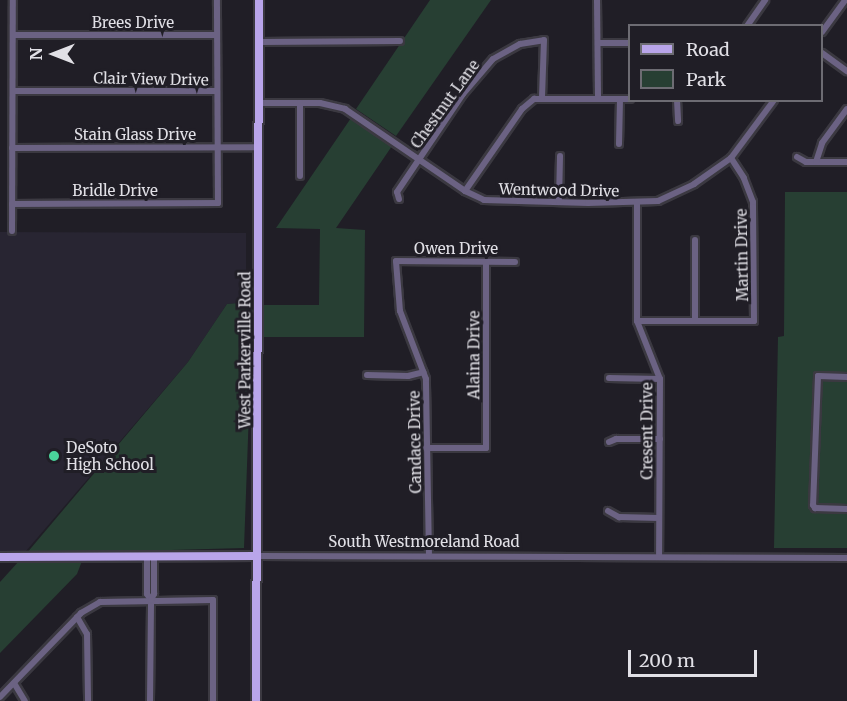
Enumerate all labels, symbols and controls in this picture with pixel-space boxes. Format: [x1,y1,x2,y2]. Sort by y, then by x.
street label: Brees Drive [92,14,174,32]
north arrow [24,24,84,84]
legend [628,24,823,102]
text: Road [686,38,730,61]
text: N [26,48,46,60]
street label: Chestnut Lane [407,56,483,152]
text: Park [686,68,726,91]
street label: Clair View Drive [93,69,209,89]
street label: Stain Glass Drive [74,126,196,144]
street label: Wentwood Drive [499,180,619,200]
street label: Bridle Drive [72,182,158,200]
street label: Martin Drive [732,208,752,302]
street label: Owen Drive [414,240,498,258]
street label: West Parkerville Road [236,271,254,429]
street label: Alaina Drive [465,311,483,399]
street label: Cresent Drive [638,382,656,480]
street label: Candace Drive [405,390,425,494]
place label: DeSoto High School [66,438,154,473]
marker: DeSoto High School [47,449,61,463]
street label: South Westmoreland Road [328,533,520,551]
scale bar [631,638,760,676]
text: 200 m [639,649,695,672]

